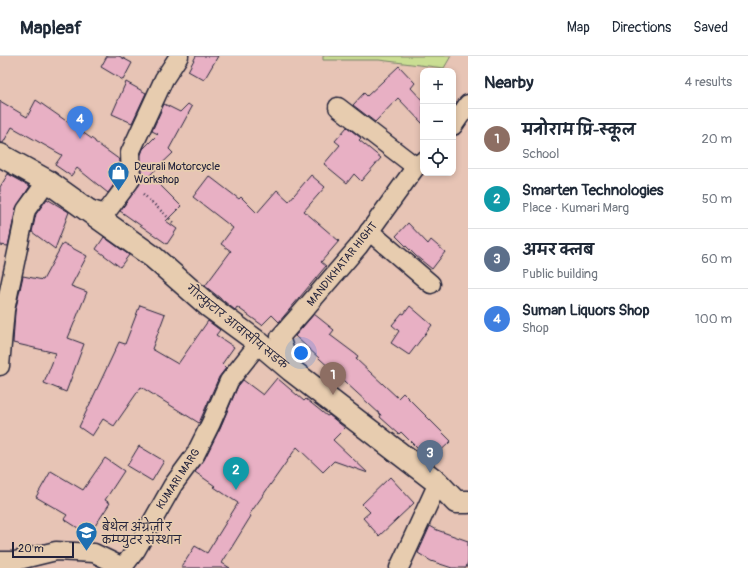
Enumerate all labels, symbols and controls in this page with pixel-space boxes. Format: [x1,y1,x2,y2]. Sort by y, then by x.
text: Mapleaf [20,16,82,40]
text: Map [567,19,590,36]
text: Directions [612,19,671,36]
text: Saved [693,19,728,36]
map controls [420,68,456,176]
button: + [420,68,456,104]
text: Nearby [484,72,533,93]
text: 4 results [685,74,732,90]
button: − [420,104,456,140]
pin: 4 [67,106,93,139]
text: मनोराम प्रि-स्कूल [522,121,635,140]
text: 1 [494,131,500,147]
text: 20 m [701,131,732,147]
button: locate [420,140,456,176]
text: School [522,146,559,162]
shop icon: Deurali Motorcycle Workshop [106,159,132,192]
place label: Deurali Motorcycle Workshop [134,160,220,186]
text: Smarten Technologies [522,181,664,200]
text: 2 [493,191,501,207]
text: 50 m [702,191,732,207]
text: Place · Kumari Marg [522,200,629,216]
street label: MANDIKHATAR HIGHT [304,219,380,309]
text: अमर क्लब [522,241,594,260]
text: 3 [493,251,501,267]
text: 60 m [701,251,732,267]
text: Public building [522,266,598,282]
street label: गोल्फुटार आवासीय सडक [182,279,293,373]
text: Suman Liquors Shop [522,301,650,320]
text: 4 [493,311,501,327]
text: 100 m [695,311,732,327]
text: Shop [522,320,549,336]
your location [291,343,311,363]
pin: 1 [320,362,346,395]
pin: 3 [417,440,443,473]
street label: KUMARI MARG [154,446,202,512]
pin: 2 [223,457,249,490]
place label: बेथेल अंग्रेजी र कम्प्युटर संस्थान [101,516,182,548]
school or university icon: बेथेल अंग्रेजी र कम्प्युटर संस्थान [74,520,100,553]
scale bar [12,540,74,559]
text: 20 m [18,542,44,555]

